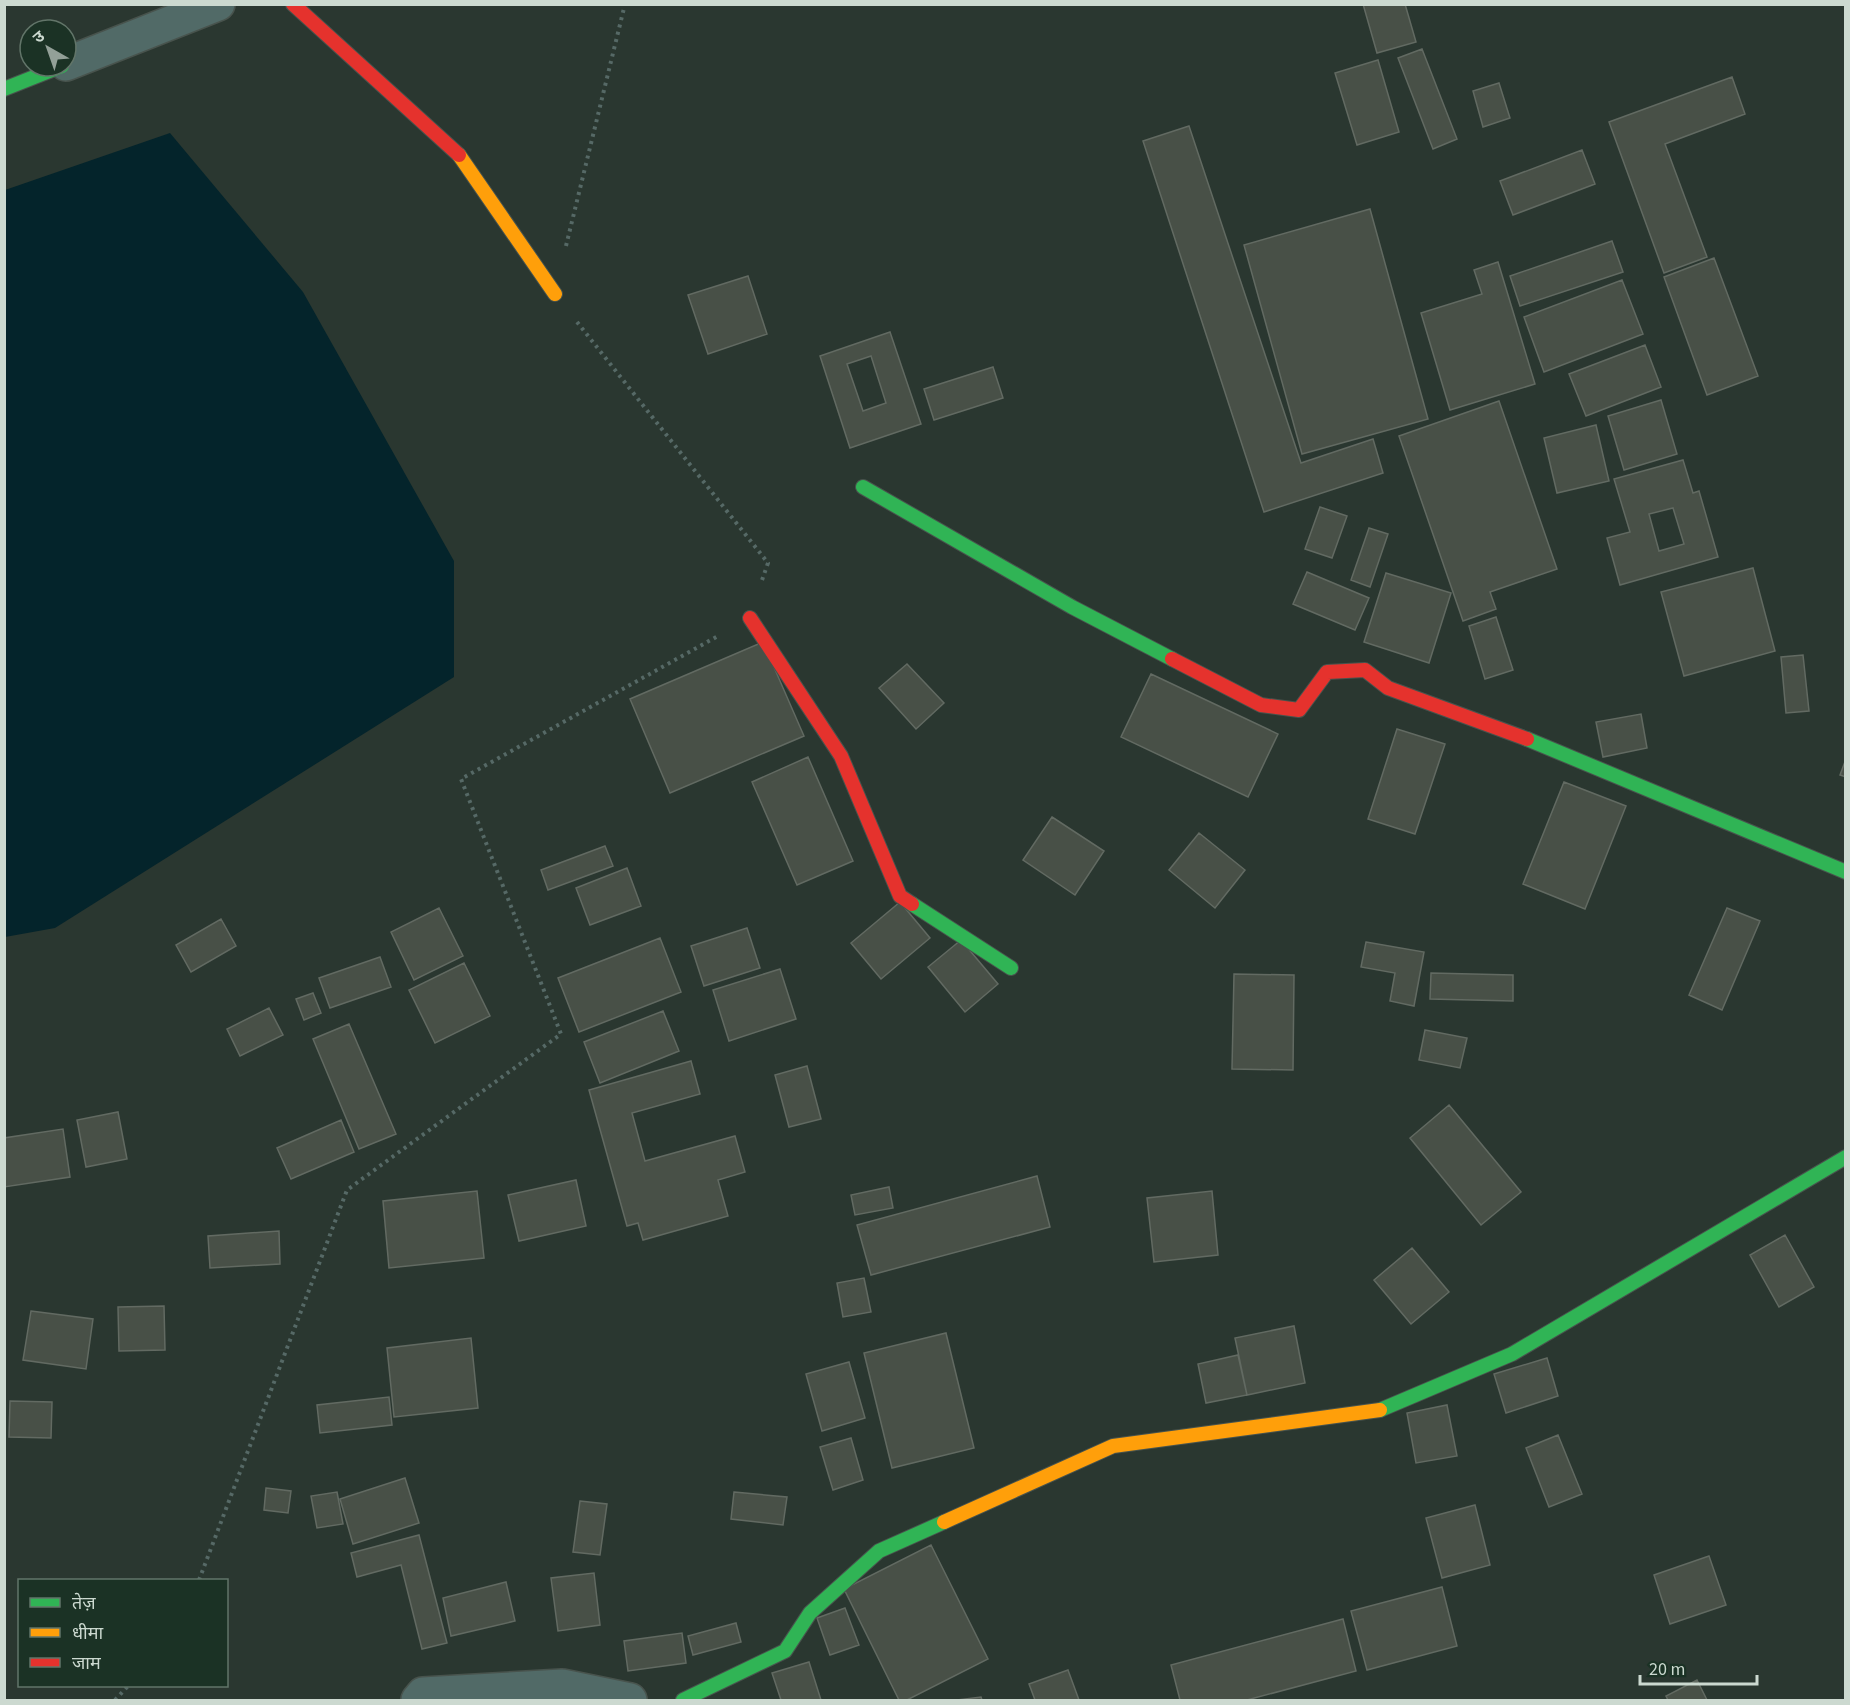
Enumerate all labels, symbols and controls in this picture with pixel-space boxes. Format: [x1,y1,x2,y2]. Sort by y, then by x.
north arrow [18,18,78,78]
text: उ [28,25,50,49]
legend [18,1579,228,1687]
text: तेज़ [72,1591,96,1616]
text: धीमा [72,1621,103,1646]
scale bar [1640,1648,1757,1686]
text: जाम [72,1651,102,1676]
text: 20 m [1649,1657,1685,1682]

